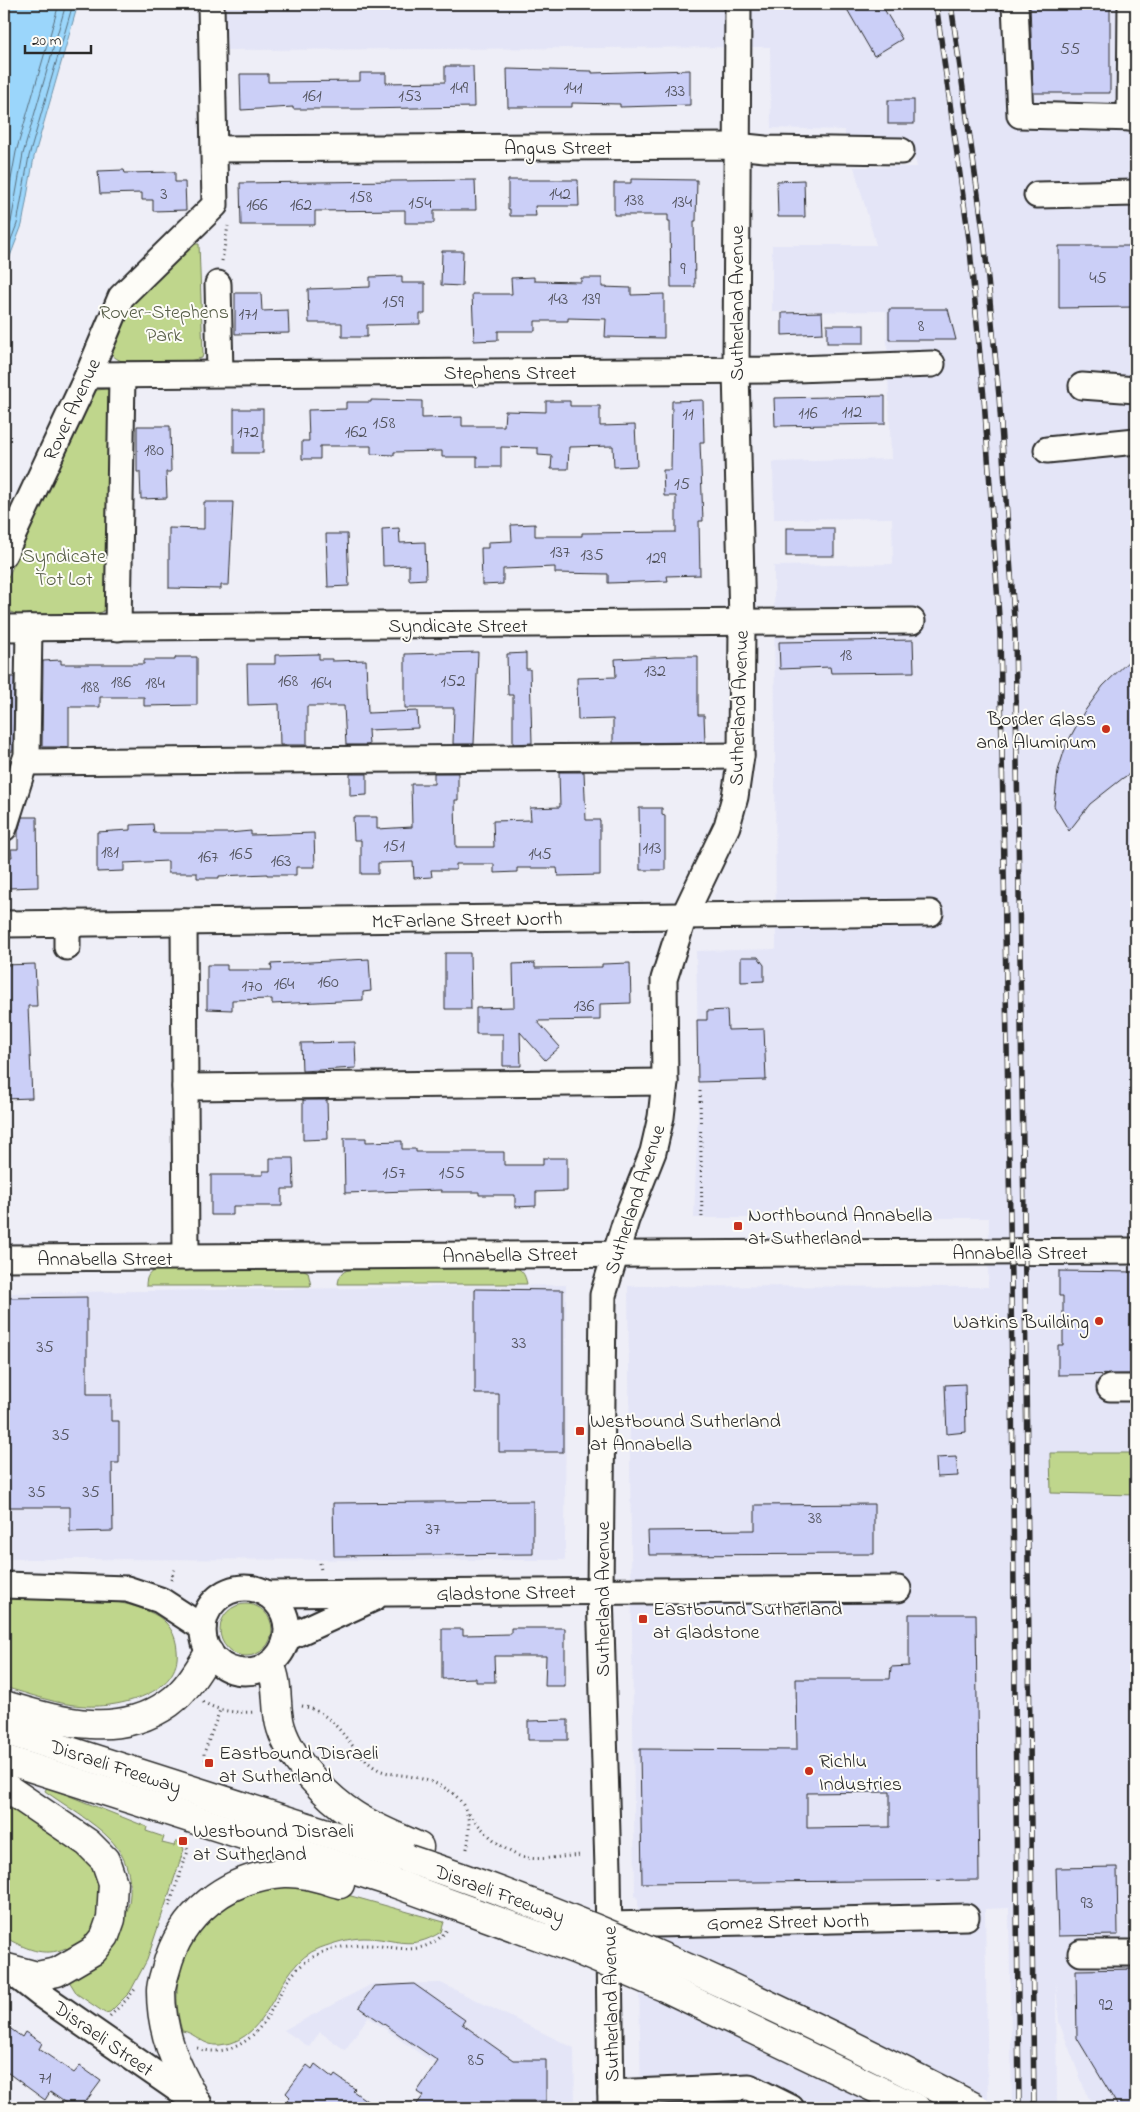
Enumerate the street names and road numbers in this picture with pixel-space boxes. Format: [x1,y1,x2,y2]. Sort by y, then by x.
street label: Angus Street [504,135,612,165]
street label: Sutherland Avenue [724,225,753,381]
street label: Rover Avenue [37,354,110,466]
street label: Stephens Street [444,360,577,389]
street label: Syndicate Street [388,613,528,642]
street label: Sutherland Avenue [723,630,758,786]
street label: McFarlane Street North [371,905,563,938]
street label: Sutherland Avenue [599,1121,674,1278]
street label: Annabella Street [952,1240,1088,1269]
street label: Annabella Street [442,1241,578,1272]
street label: Annabella Street [37,1246,173,1275]
street label: Sutherland Avenue [590,1521,619,1677]
street label: Gladstone Street [436,1579,576,1610]
street label: Disraeli Freeway [45,1733,185,1803]
street label: Disraeli Freeway [429,1858,568,1932]
street label: Gomez Street North [707,1908,870,1939]
street label: Sutherland Avenue [597,1926,628,2082]
street label: Disraeli Street [46,1994,159,2086]

